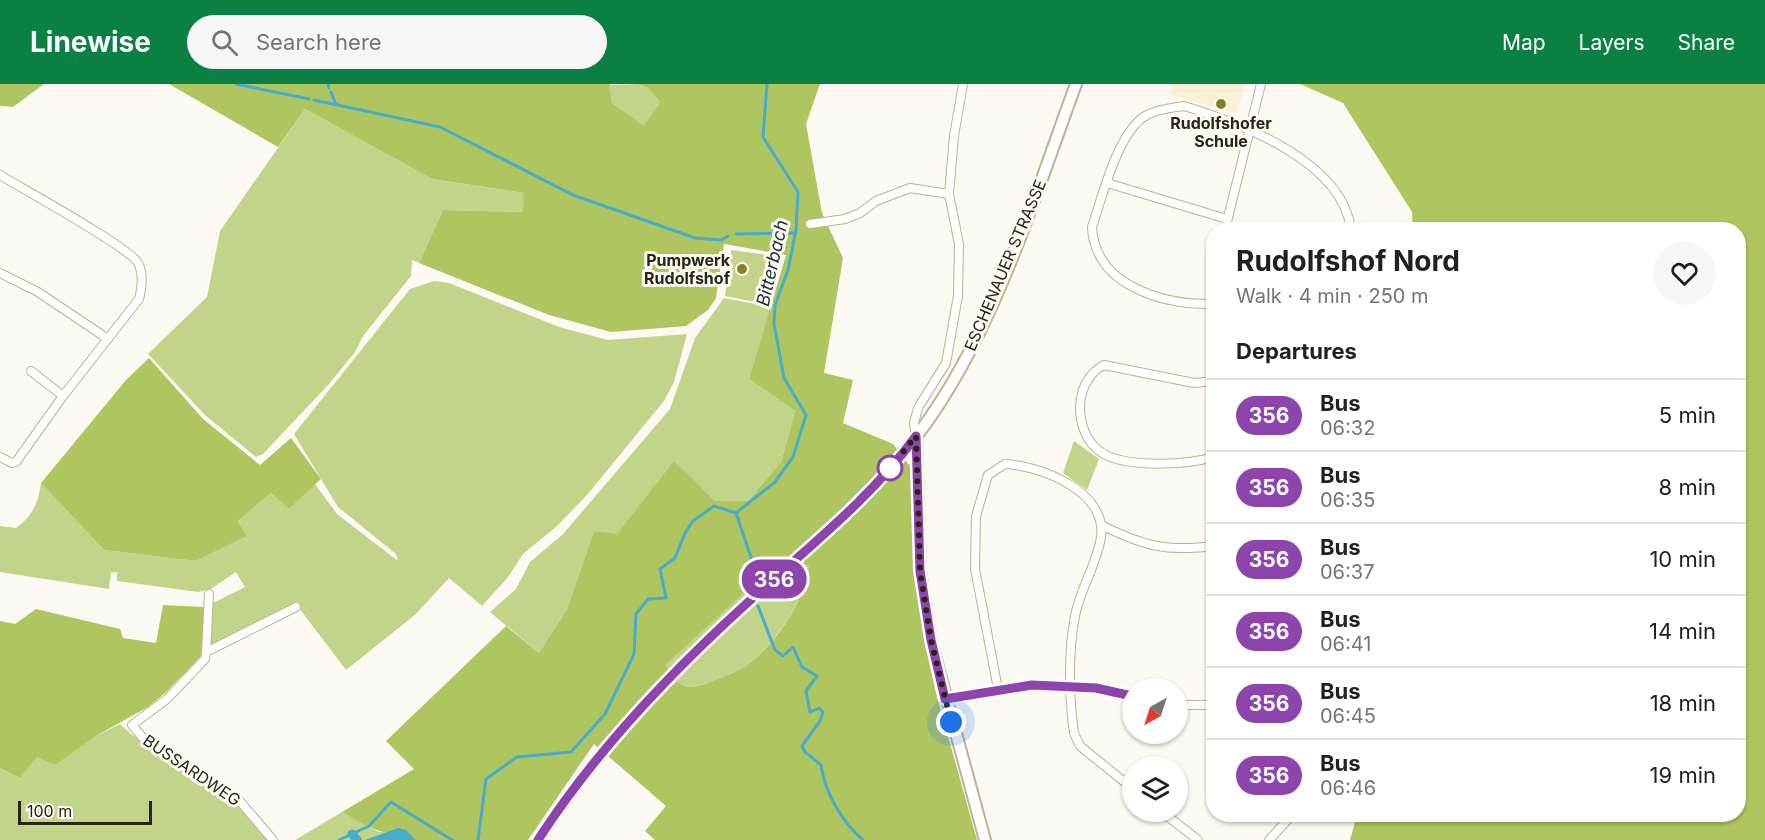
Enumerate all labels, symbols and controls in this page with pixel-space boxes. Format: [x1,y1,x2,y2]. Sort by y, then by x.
search box [187,15,607,69]
text: Linewise [30,25,151,59]
icon: search [208,26,241,59]
text: Search here [256,29,382,55]
text: Map [1502,30,1546,55]
text: Layers [1579,30,1645,55]
text: Share [1678,30,1735,55]
marker: Rudolfshofer Schule [1214,97,1228,111]
place label: Rudolfshofer Schule [1170,113,1272,151]
street label: ESCHENAUER STRASSE [960,176,1050,354]
water label: Bitterbach [752,218,792,308]
button: heart [1653,242,1716,305]
text: Rudolfshof Nord [1236,244,1460,278]
place label: Pumpwerk Rudolfshof [644,250,731,288]
marker: Pumpwerk Rudolfshof [735,262,749,276]
text: Walk · 4 min · 250 m [1236,284,1429,308]
text: Departures [1236,338,1357,364]
text: Bus [1320,390,1361,416]
text: 5 min [1659,402,1716,428]
text: 356 [1249,403,1289,428]
text: 06:32 [1320,416,1375,440]
unlabelled marker [877,455,903,481]
text: Bus [1320,462,1361,488]
text: 8 min [1659,474,1716,500]
text: 356 [1249,475,1289,500]
text: 06:35 [1320,488,1375,512]
text: Bus [1320,534,1361,560]
text: 10 min [1649,546,1716,572]
text: 356 [1249,547,1289,572]
line badge: 356 [740,560,808,598]
text: 06:37 [1320,560,1374,584]
text: 356 [754,567,794,592]
text: Bus [1320,606,1361,632]
text: 14 min [1649,618,1716,644]
text: 356 [1249,619,1289,644]
text: 06:41 [1320,632,1371,656]
north arrow [1122,678,1188,744]
map controls [1122,678,1188,822]
text: Bus [1320,678,1361,704]
text: 18 min [1650,690,1716,716]
text: 356 [1249,691,1289,716]
text: 06:45 [1320,704,1376,728]
your location [936,707,966,737]
street label: BUSSARDWEG [140,730,244,810]
text: Bus [1320,750,1361,776]
button: layers [1122,756,1188,822]
text: 19 min [1650,762,1716,788]
text: 356 [1249,763,1289,788]
text: 06:46 [1320,776,1376,800]
scale bar [18,798,152,826]
text: 100 m [27,801,72,821]

